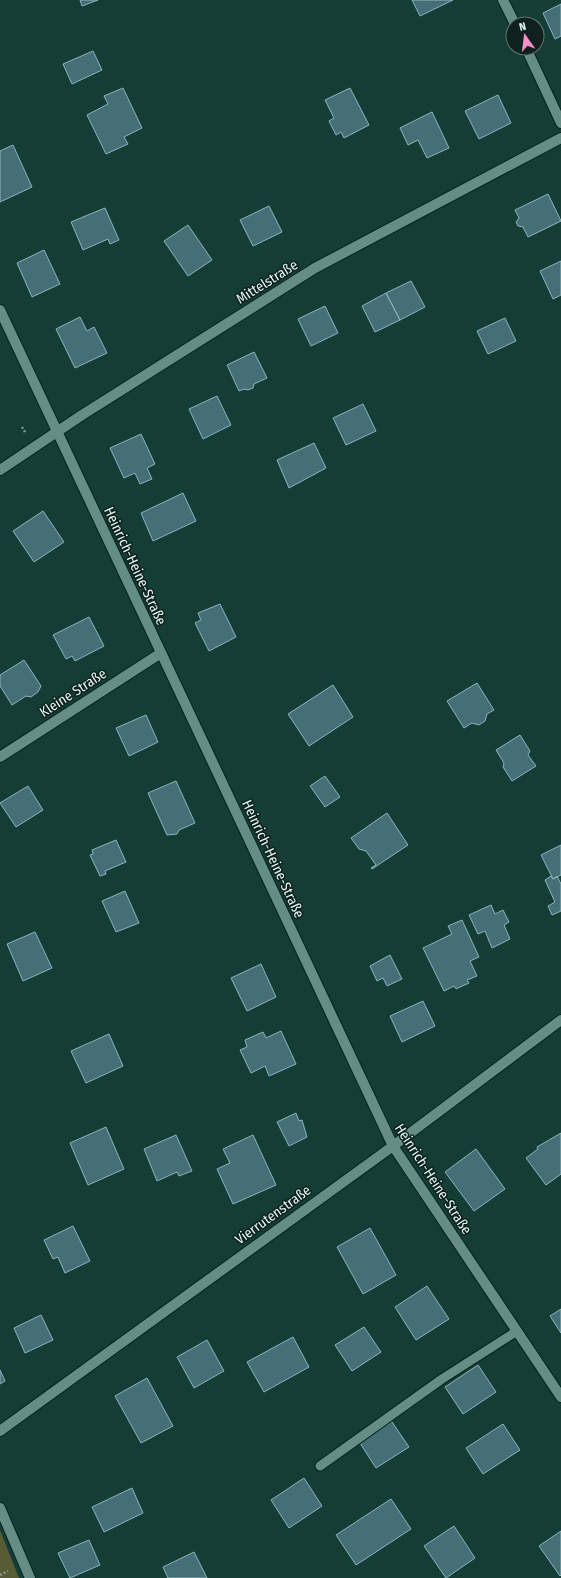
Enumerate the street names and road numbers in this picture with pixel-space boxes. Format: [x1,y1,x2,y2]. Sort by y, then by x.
street label: Mittelstraße [233,256,301,308]
street label: Heinrich-Heine-Straße [100,504,170,628]
street label: Kleine Straße [36,665,110,721]
street label: Heinrich-Heine-Straße [238,797,308,921]
street label: Heinrich-Heine-Straße [391,1121,475,1238]
street label: Vierrutenstraße [232,1182,314,1248]

